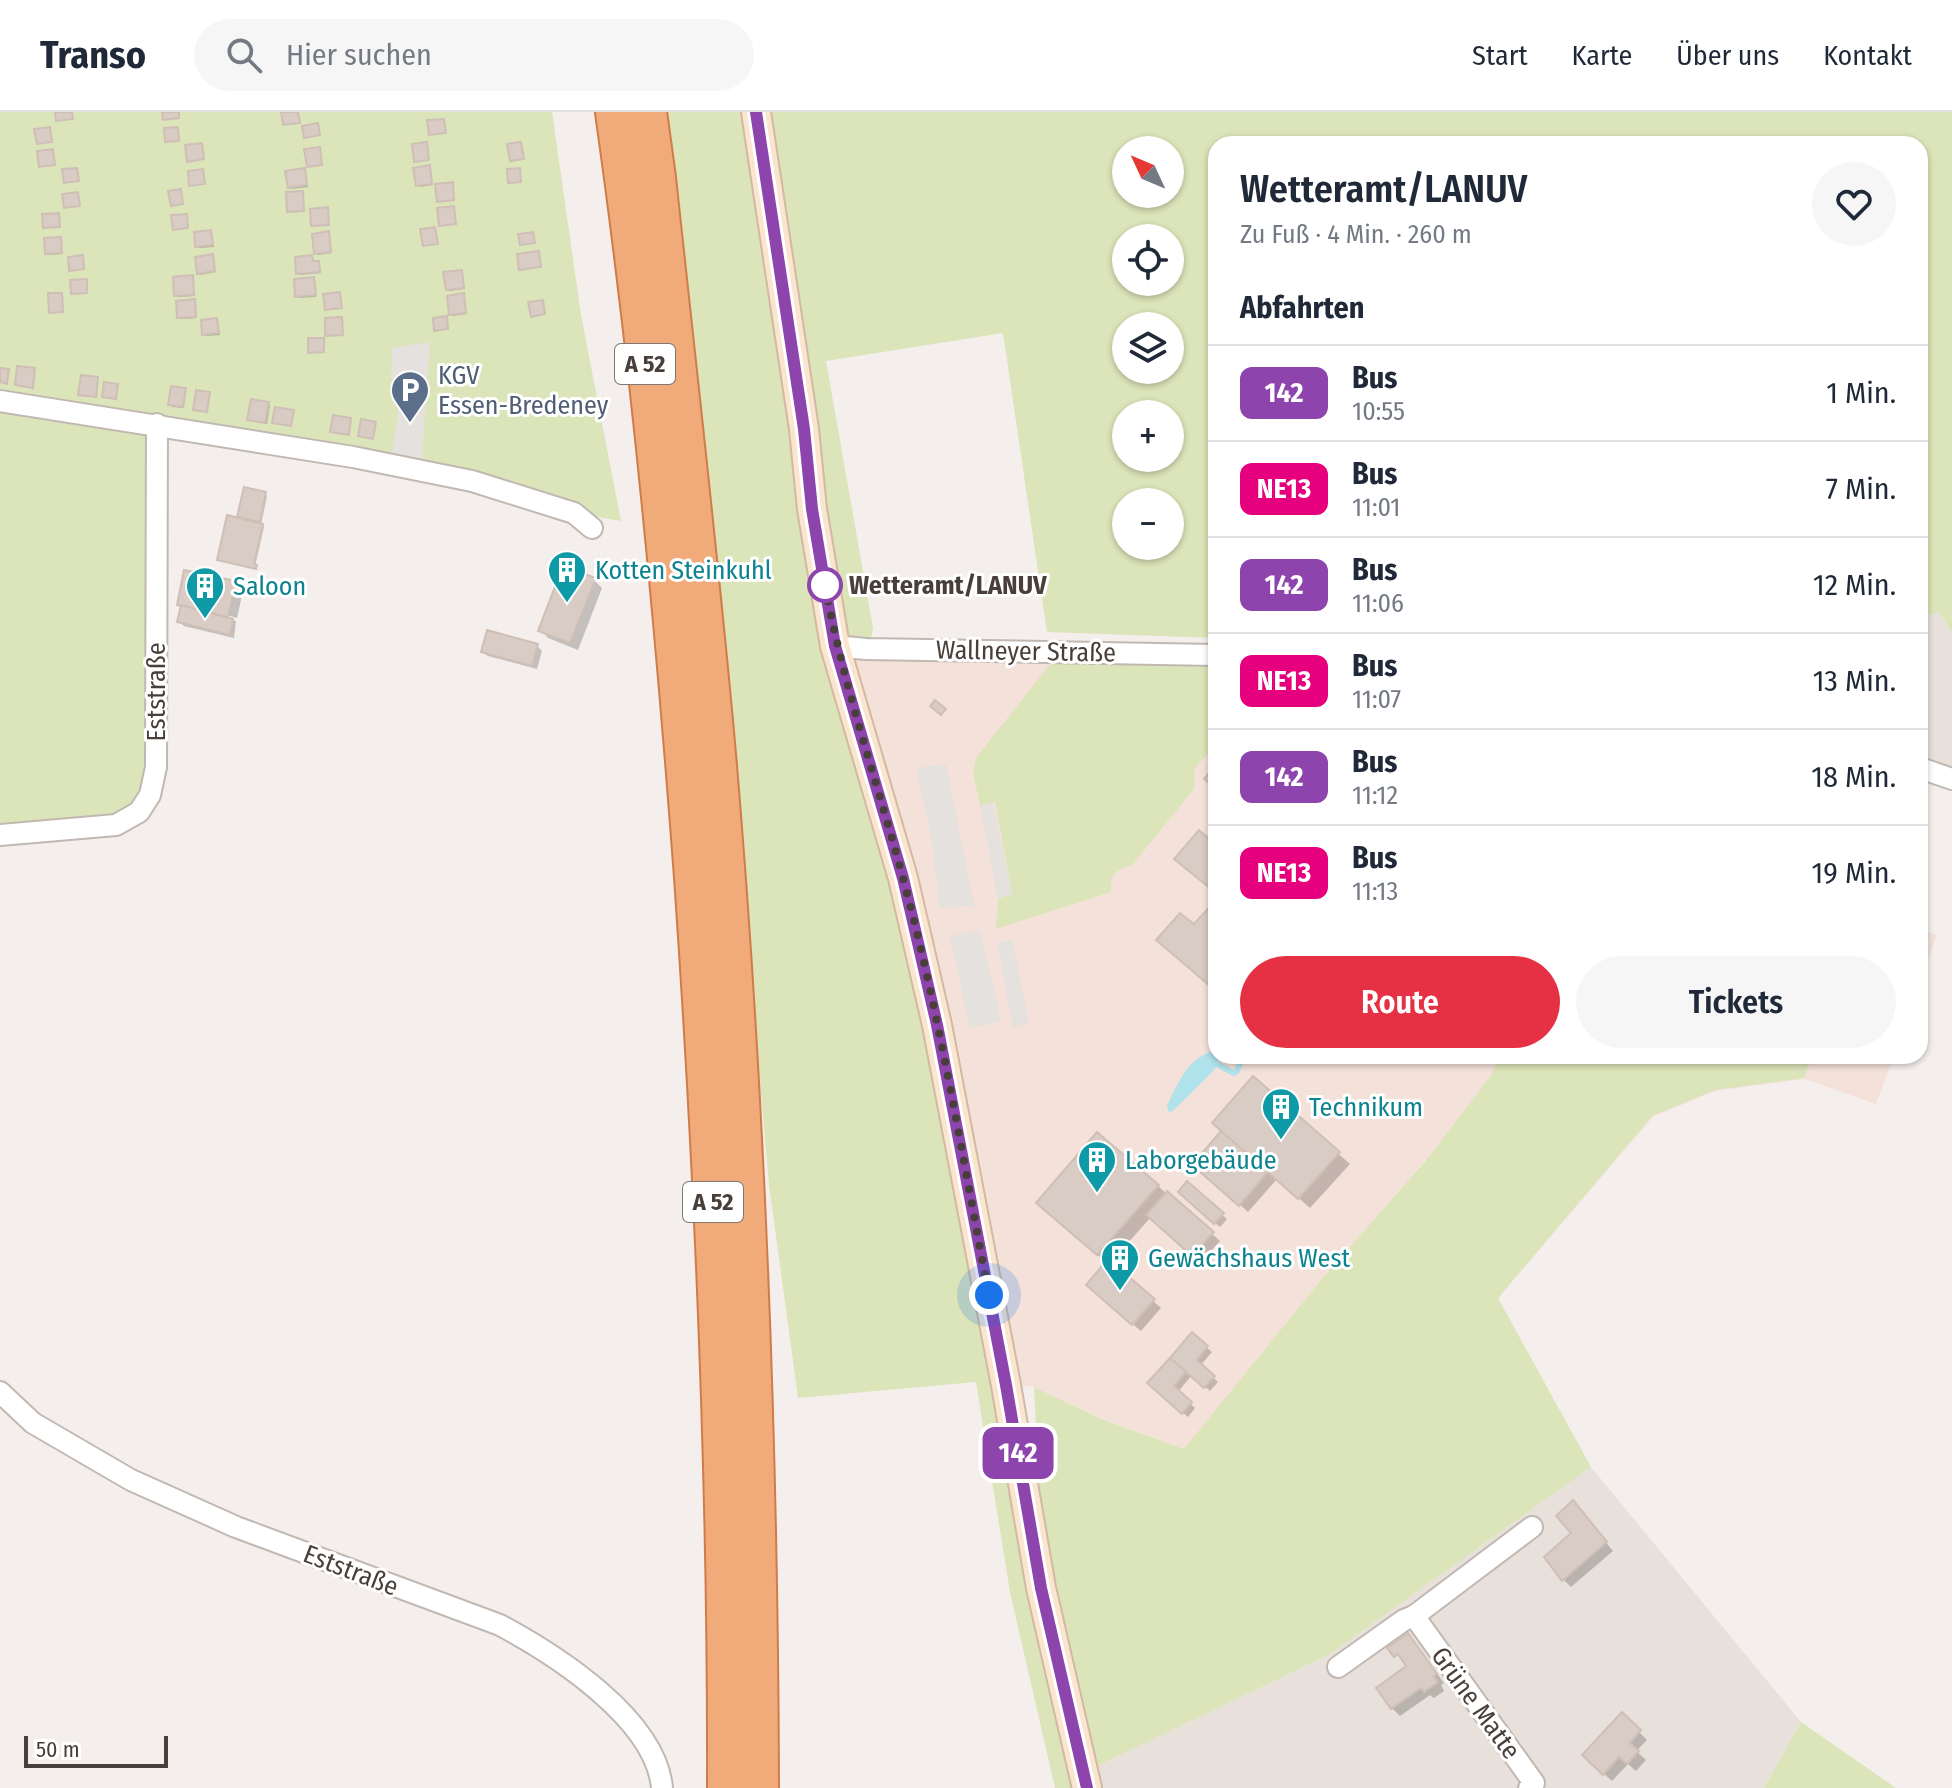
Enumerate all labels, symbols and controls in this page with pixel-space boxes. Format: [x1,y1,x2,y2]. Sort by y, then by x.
search box [194,19,754,91]
text: Transo [40,32,146,78]
icon: search [222,33,266,77]
text: Hier suchen [286,37,432,73]
text: Start [1472,39,1528,72]
text: Karte [1572,39,1632,72]
text: Über uns [1676,39,1779,72]
text: Kontakt [1823,39,1912,72]
north arrow [1112,136,1184,208]
map controls [1112,136,1184,560]
button: heart [1812,162,1896,246]
text: Wetteramt/LANUV [1240,166,1527,212]
text: Zu Fuß · 4 Min. · 260 m [1240,219,1472,250]
button: locate [1112,224,1184,296]
text: Abfahrten [1240,290,1364,326]
button: layers [1112,312,1184,384]
road number: A 52 [615,344,675,384]
place label: KGV Essen-Bredeney [438,360,609,421]
text: Bus [1352,360,1397,396]
parking icon: KGV Essen-Bredeney [389,369,431,424]
text: 1 Min. [1826,375,1896,411]
text: 142 [1265,376,1303,409]
text: 10:55 [1352,396,1405,427]
button: + [1112,400,1184,472]
text: Bus [1352,456,1397,492]
text: 7 Min. [1826,471,1896,507]
text: NE13 [1257,472,1311,505]
button: − [1112,488,1184,560]
text: 11:01 [1352,492,1400,523]
building icon: Kotten Steinkuhl [546,549,588,604]
text: Bus [1352,552,1397,588]
place label: Kotten Steinkuhl [595,555,772,586]
building icon: Saloon [184,565,226,620]
text: 12 Min. [1813,567,1896,603]
marker: Wetteramt/LANUV [808,568,842,602]
text: 142 [1265,568,1303,601]
place label: Wetteramt/LANUV [849,570,1047,601]
place label: Saloon [233,571,306,602]
text: 11:06 [1352,588,1404,619]
street label: Wallneyer Straße [936,634,1116,669]
street label: Eststraße [141,642,172,742]
text: Bus [1352,648,1397,684]
text: 13 Min. [1813,663,1896,699]
text: NE13 [1257,664,1311,697]
text: 11:07 [1352,684,1401,715]
text: Bus [1352,744,1397,780]
text: 18 Min. [1811,759,1896,795]
text: 142 [1265,760,1303,793]
text: 11:12 [1352,780,1398,811]
text: Bus [1352,840,1397,876]
text: 19 Min. [1812,855,1896,891]
text: NE13 [1257,856,1311,889]
text: 11:13 [1352,876,1398,907]
button: Route [1240,956,1560,1048]
button: Tickets [1576,956,1896,1048]
building icon: Technikum [1260,1086,1302,1141]
place label: Technikum [1309,1092,1423,1123]
building icon: Laborgebäude [1076,1139,1118,1194]
place label: Laborgebäude [1125,1145,1277,1176]
road number: A 52 [683,1182,743,1222]
building icon: Gewächshaus West [1099,1237,1141,1292]
place label: Gewächshaus West [1148,1243,1351,1274]
your location [969,1275,1009,1315]
line badge: 142 [972,1427,1064,1479]
text: 142 [999,1436,1037,1469]
street label: Eststraße [299,1538,403,1603]
street label: Grüne Matte [1425,1641,1527,1765]
scale bar [24,1732,168,1768]
text: 50 m [36,1736,80,1763]

